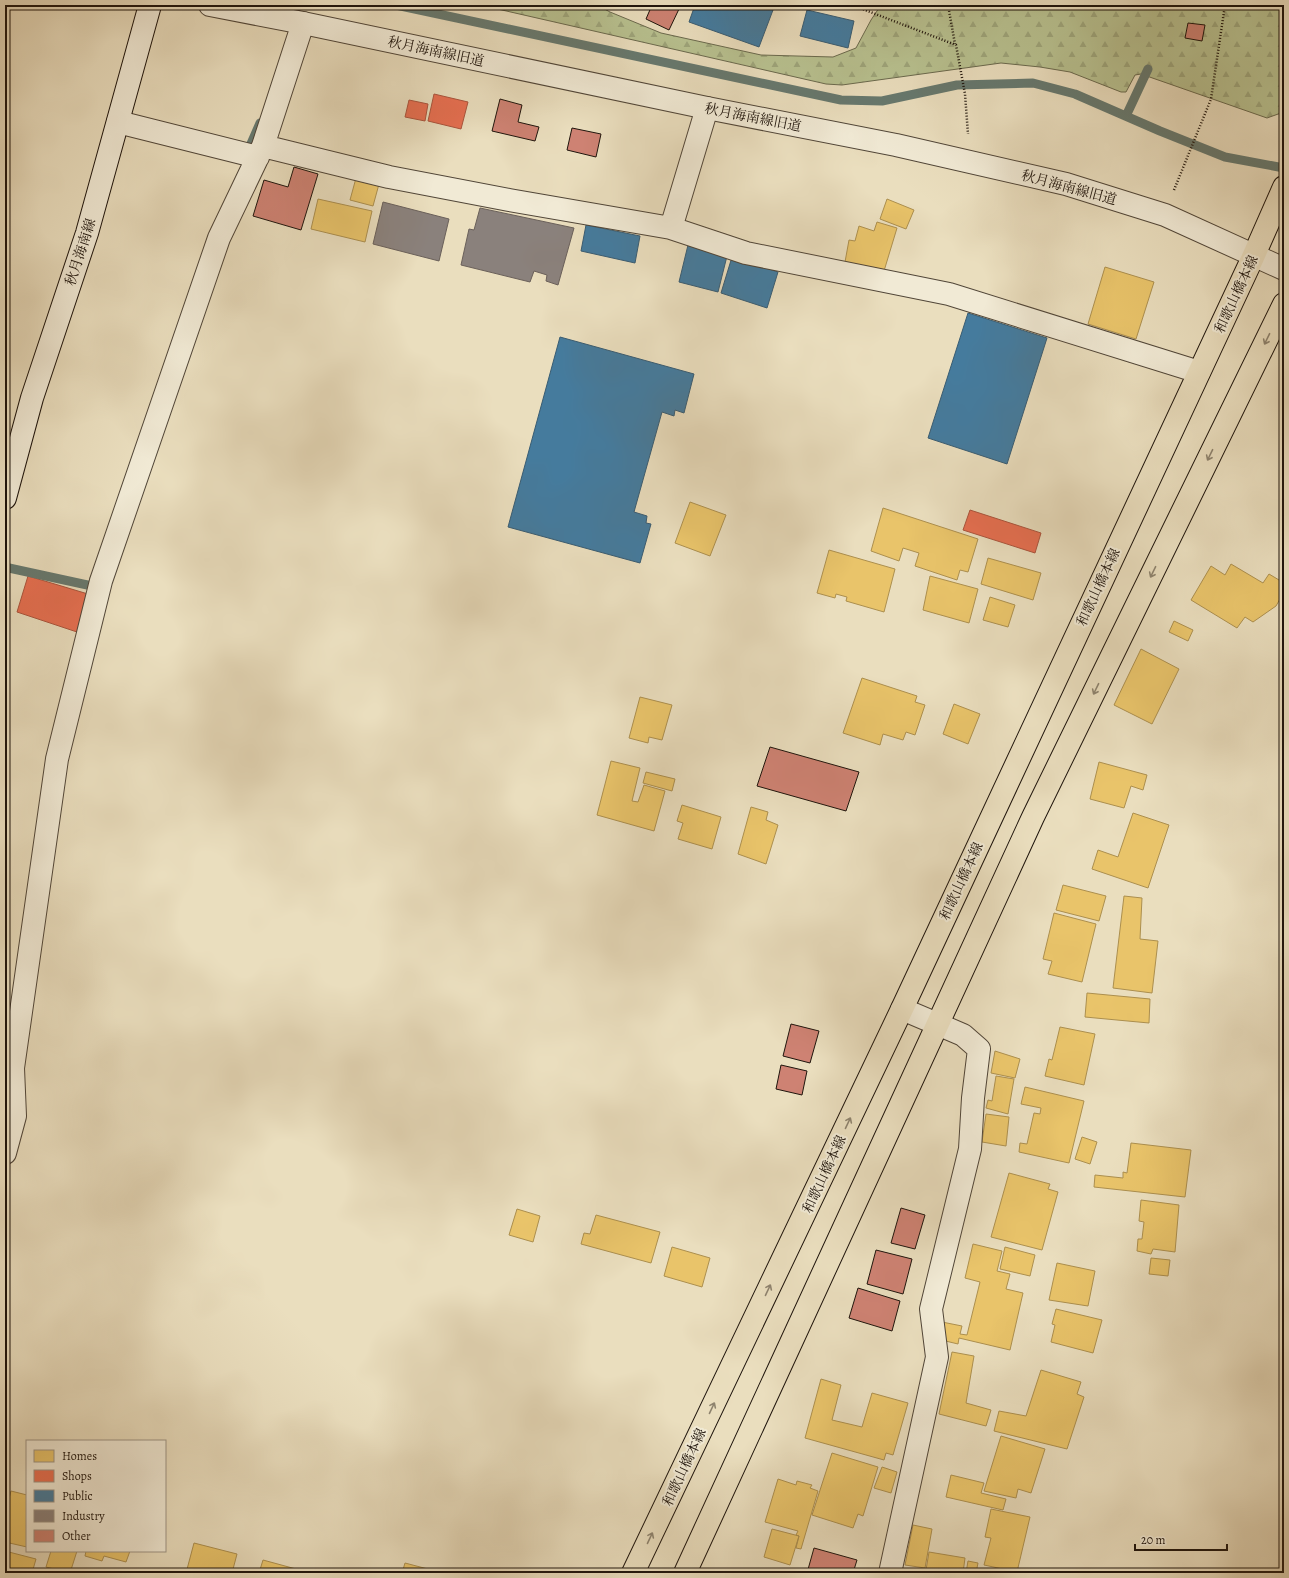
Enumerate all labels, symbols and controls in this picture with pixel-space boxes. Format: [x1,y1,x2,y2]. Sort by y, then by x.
street label: 秋月海南線旧道 [386,32,486,71]
street label: 秋月海南線旧道 [703,99,803,136]
street label: 秋月海南線旧道 [1019,166,1119,209]
street label: 秋月海南線 [61,216,100,288]
street label: 和歌山橋本線 [1210,252,1263,336]
one-way arrow [1263,332,1270,344]
one-way arrow [1206,449,1213,461]
street label: 和歌山橋本線 [1072,545,1125,629]
one-way arrow [1149,566,1156,578]
one-way arrow [1091,683,1099,695]
street label: 和歌山橋本線 [935,839,988,923]
one-way arrow [845,1117,852,1129]
street label: 和歌山橋本線 [798,1132,851,1216]
one-way arrow [765,1285,772,1297]
one-way arrow [709,1402,716,1414]
street label: 和歌山橋本線 [658,1425,711,1509]
legend [26,1440,166,1552]
text: Homes [62,1448,97,1464]
text: Shops [62,1468,92,1484]
text: Public [62,1488,93,1504]
text: Industry [62,1508,105,1524]
scale bar [1135,1526,1227,1552]
text: Other [62,1528,91,1544]
one-way arrow [647,1532,654,1544]
text: 20 m [1141,1532,1165,1548]

